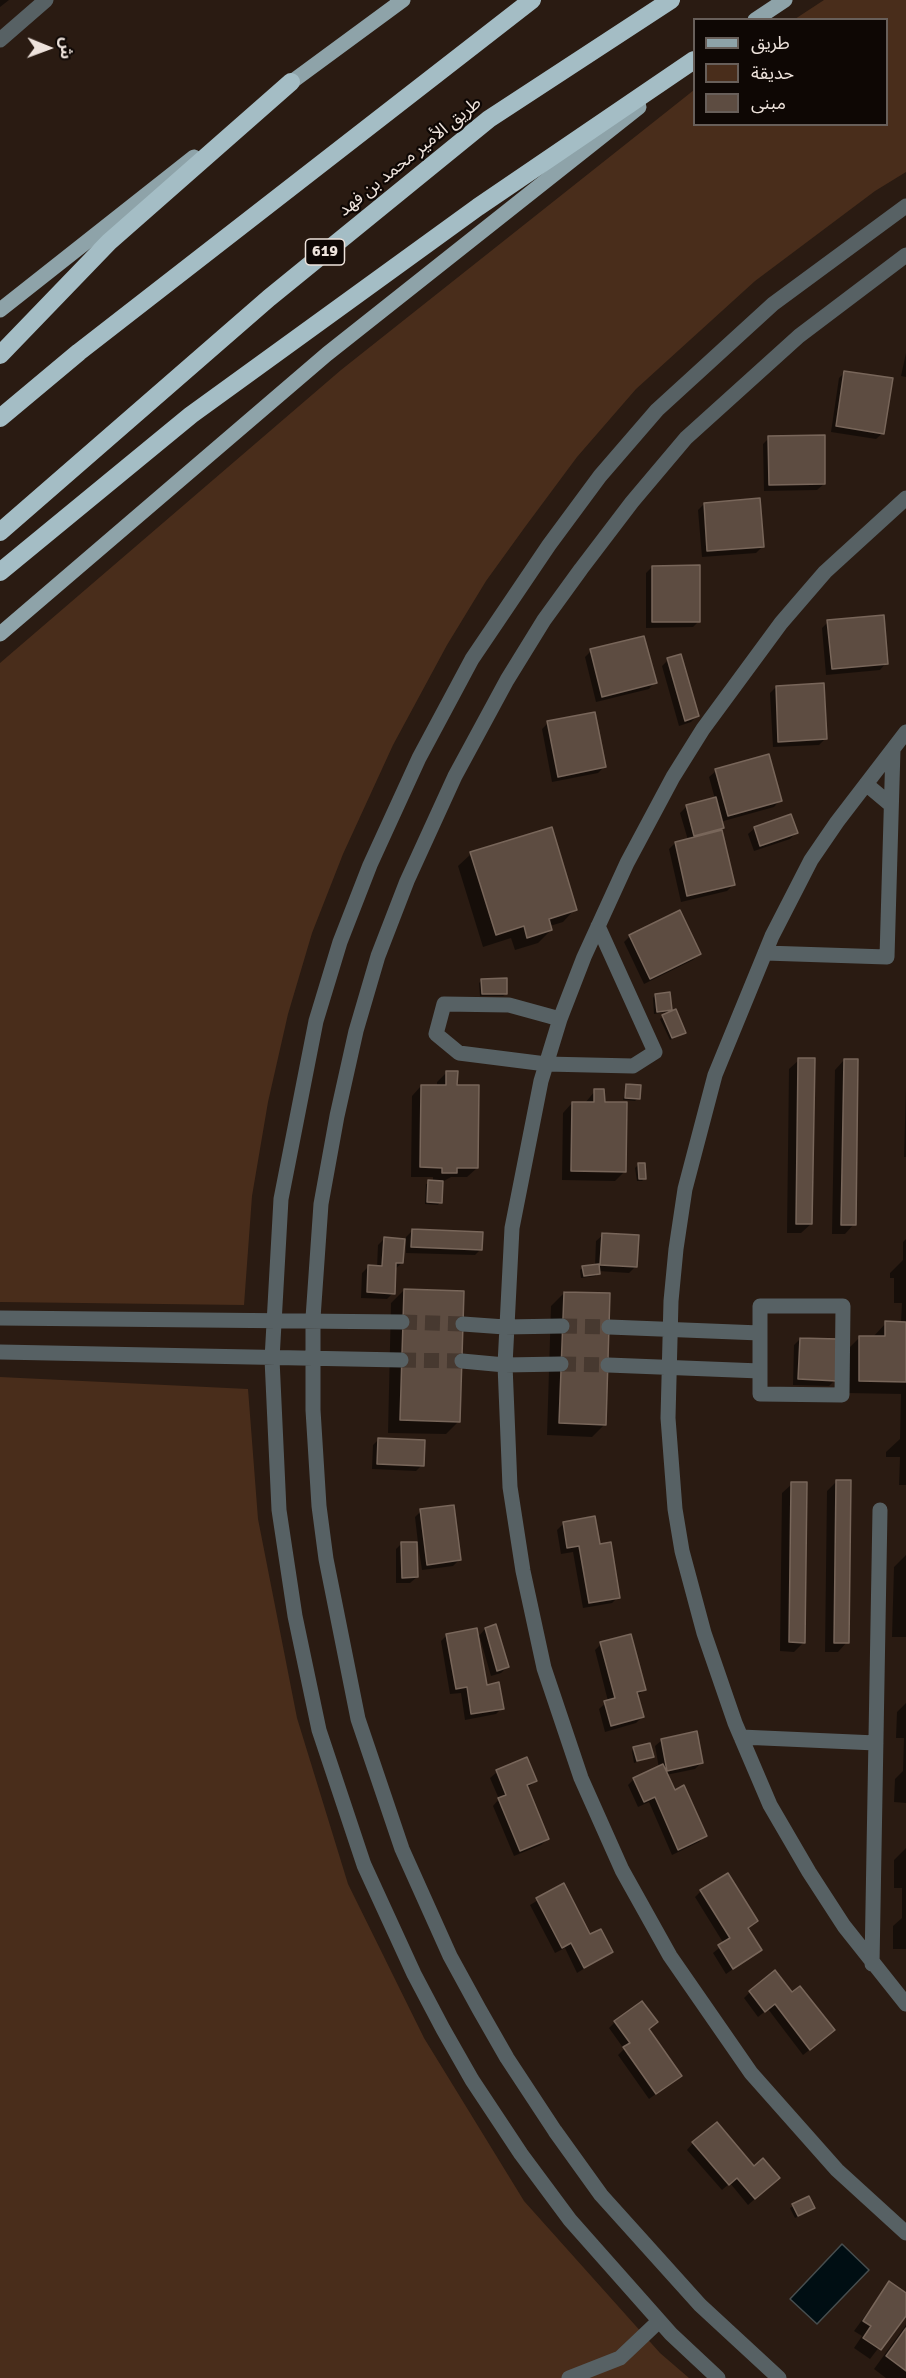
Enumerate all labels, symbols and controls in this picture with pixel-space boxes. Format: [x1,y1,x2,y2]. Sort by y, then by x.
north arrow [18,18,78,78]
legend [693,18,888,126]
text: طريق [751,32,790,54]
text: ش [56,37,76,59]
text: حديقة [751,62,794,84]
text: مبنى [751,92,786,114]
street label: طريق الأمير محمد بن فهد [334,93,486,221]
road number: 619 [306,239,344,265]

